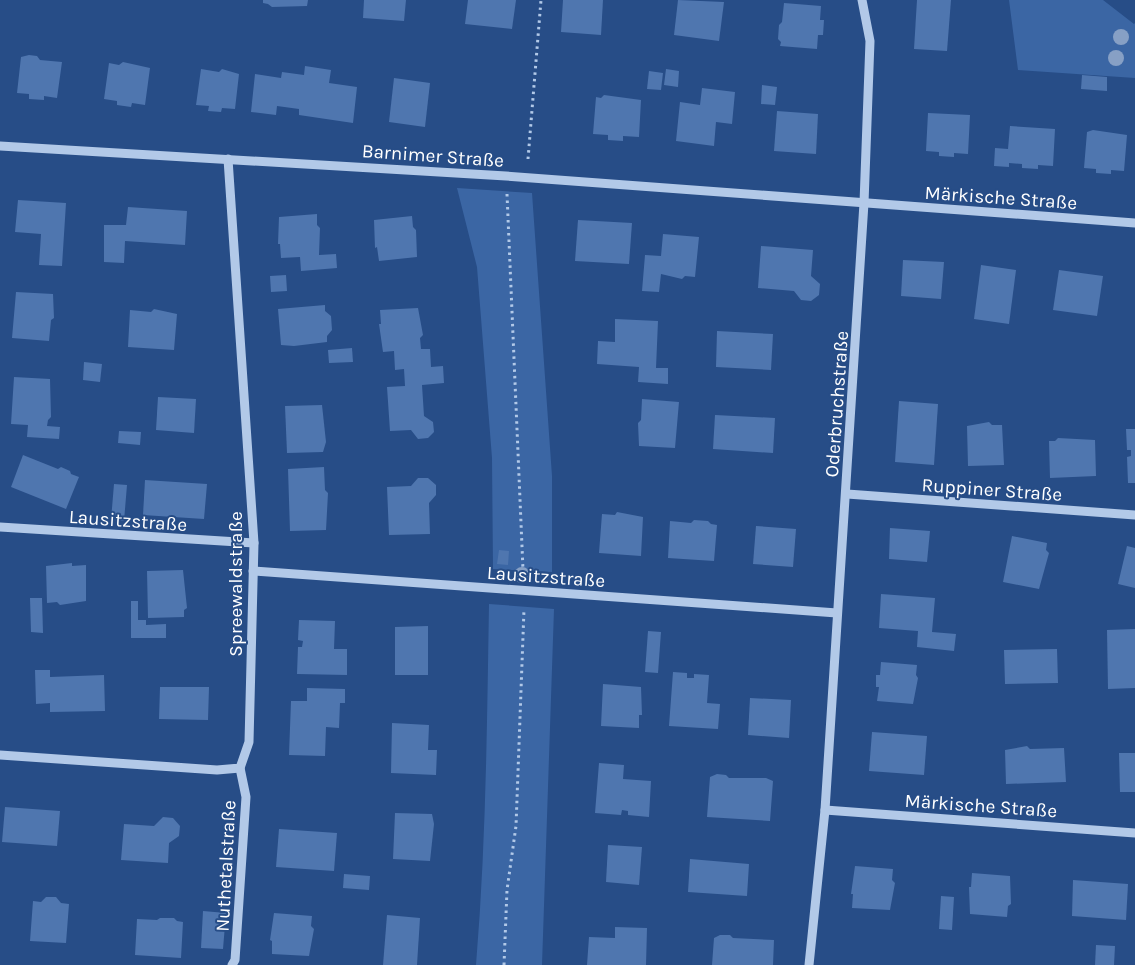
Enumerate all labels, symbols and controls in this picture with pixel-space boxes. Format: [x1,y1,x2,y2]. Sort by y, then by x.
street label: Barnimer Straße [361,140,505,172]
street label: Märkische Straße [924,182,1078,214]
street label: Oderbruchstraße [821,330,853,478]
street label: Ruppiner Straße [921,474,1063,506]
street label: Lausitzstraße [68,506,188,536]
street label: Spreewaldstraße [225,511,247,657]
street label: Lausitzstraße [486,562,606,592]
street label: Märkische Straße [904,790,1058,822]
street label: Nuthetalstraße [212,800,240,932]

